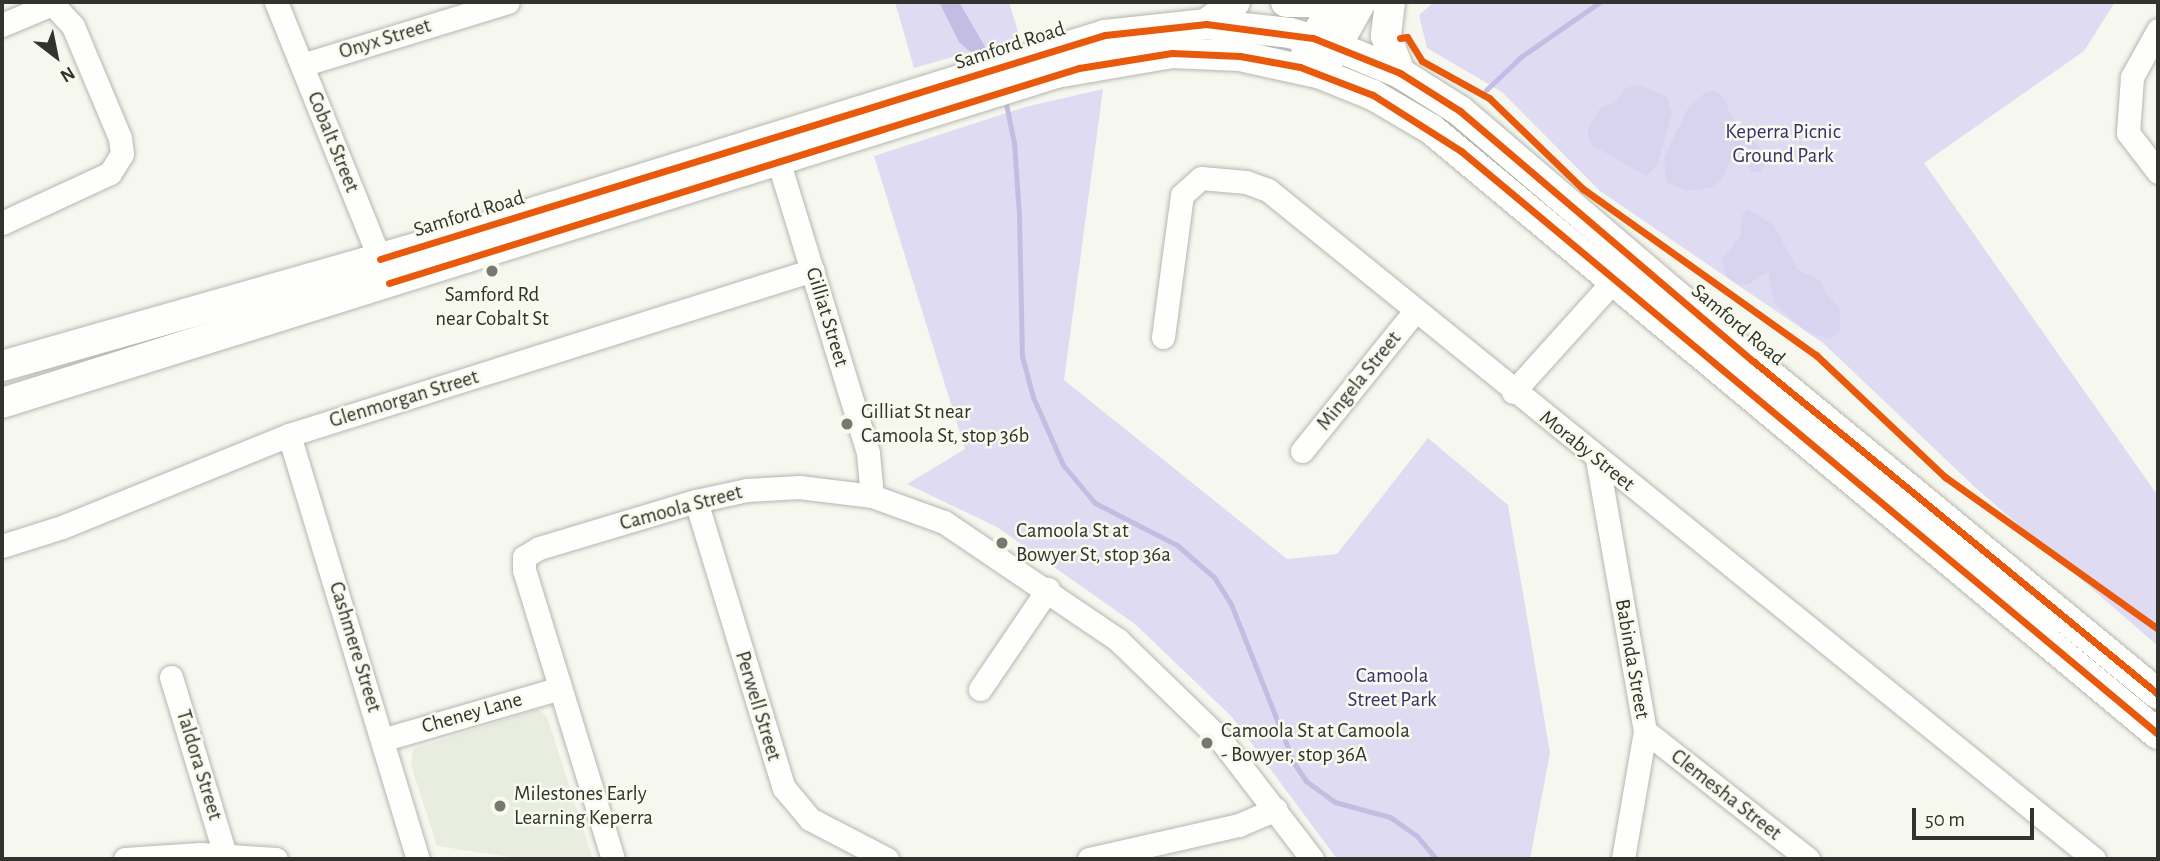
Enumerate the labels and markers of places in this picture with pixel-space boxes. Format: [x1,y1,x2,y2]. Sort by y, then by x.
marker: Samford Rd near Cobalt St [484,263,500,279]
place label: Samford Rd near Cobalt St [435,282,549,332]
place label: Gilliat St near Camoola St, stop 36b [861,399,1029,449]
marker: Gilliat St near Camoola St, stop 36b [839,416,855,432]
place label: Camoola St at Bowyer St, stop 36a [1016,518,1171,568]
marker: Camoola St at Bowyer St, stop 36a [994,535,1010,551]
place label: Camoola St at Camoola - Bowyer, stop 36A [1221,718,1410,768]
marker: Camoola St at Camoola - Bowyer, stop 36A [1199,735,1215,751]
place label: Milestones Early Learning Keperra [514,781,653,831]
marker: Milestones Early Learning Keperra [492,798,508,814]

